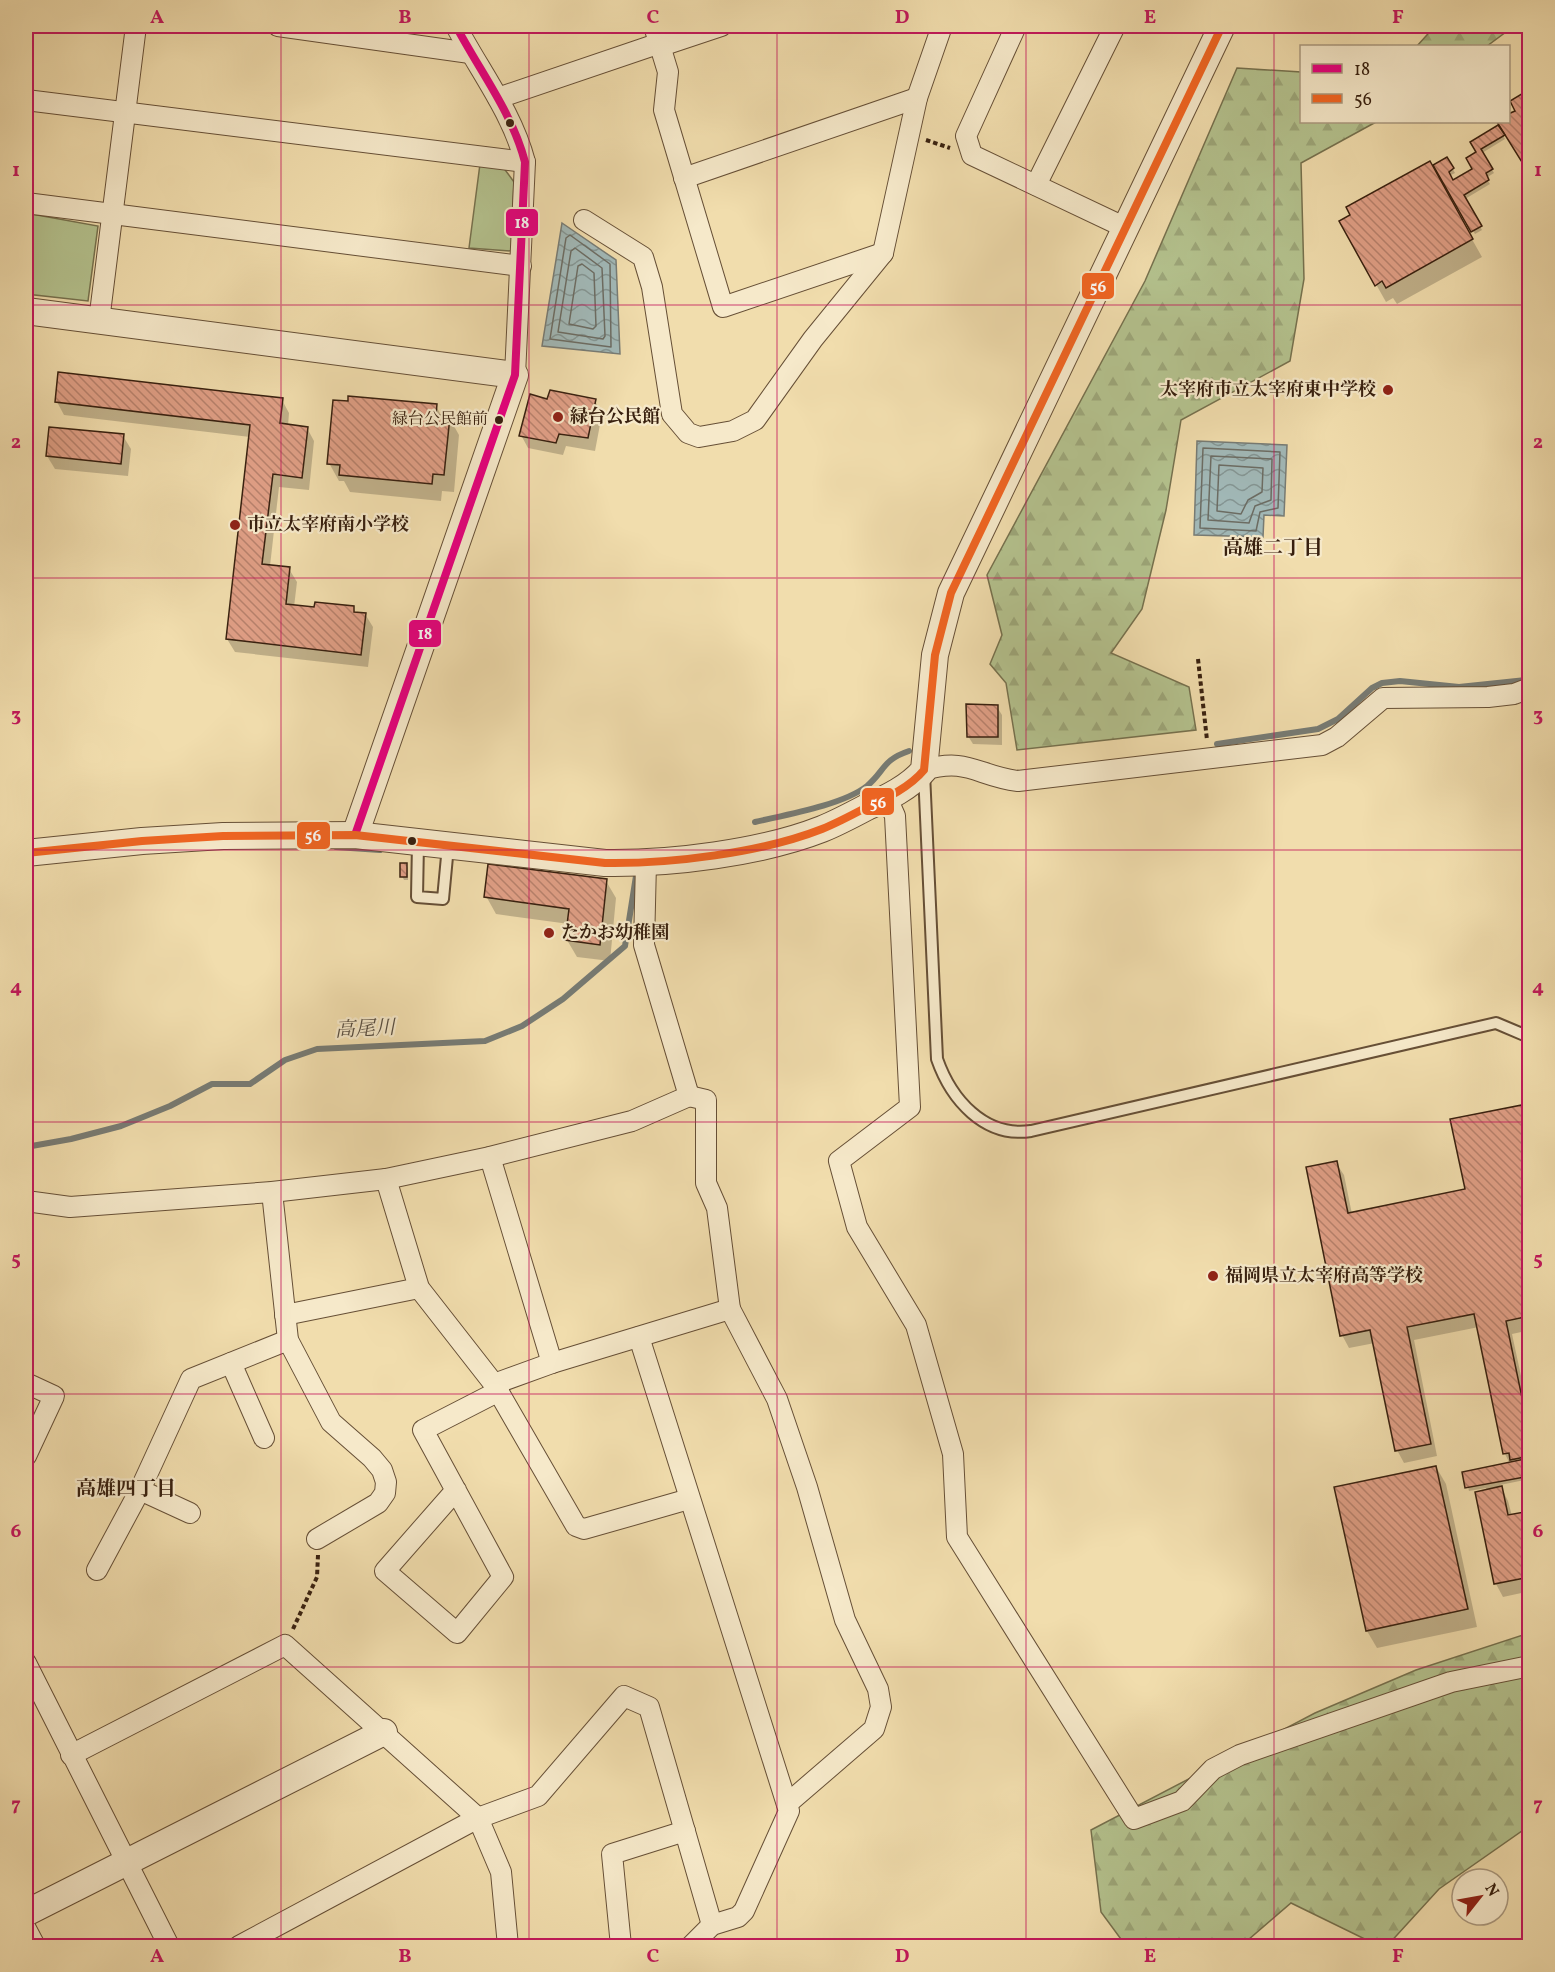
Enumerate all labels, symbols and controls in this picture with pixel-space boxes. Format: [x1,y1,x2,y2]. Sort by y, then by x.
text: A [150,4,164,32]
text: B [398,4,412,32]
text: C [647,4,660,32]
text: D [895,4,909,32]
text: E [1144,4,1156,32]
text: F [1392,4,1404,32]
legend [1300,45,1510,123]
text: 18 [1354,58,1370,83]
text: 56 [1354,88,1372,113]
unlabelled marker [504,117,516,129]
text: 1 [12,157,20,185]
text: 1 [1534,157,1542,185]
line badge: 18 [505,208,539,237]
text: 18 [514,213,530,235]
line badge: 56 [1081,272,1115,300]
text: 56 [1090,277,1106,299]
place label: 太宰府市立太宰府東中学校 [1160,378,1376,403]
marker: 太宰府市立太宰府東中学校 [1381,383,1395,397]
place label: 緑台公民館 [570,405,660,430]
place label: 緑台公民館前 [392,409,488,431]
marker: 緑台公民館 [551,410,565,424]
marker: 緑台公民館前 [493,414,505,426]
text: 2 [11,429,21,457]
text: 2 [1533,429,1543,457]
place label: 市立太宰府南小学校 [247,513,409,538]
marker: 市立太宰府南小学校 [228,518,242,532]
district label: 高雄二丁目 [1223,535,1323,563]
line badge: 18 [408,619,442,648]
text: 18 [417,624,433,646]
text: 3 [11,702,21,730]
text: 3 [1533,702,1543,730]
line badge: 56 [861,787,895,816]
text: 56 [870,793,886,815]
line badge: 56 [296,821,331,850]
text: 56 [305,826,321,848]
unlabelled marker [406,835,418,847]
place label: たかお幼稚園 [561,921,669,946]
marker: たかお幼稚園 [542,926,556,940]
text: 4 [10,974,22,1002]
text: 4 [1532,974,1544,1002]
water label: 高尾川 [334,1014,398,1046]
text: 5 [11,1246,21,1274]
text: 5 [1533,1246,1543,1274]
place label: 福岡県立太宰府高等学校 [1225,1264,1423,1289]
marker: 福岡県立太宰府高等学校 [1206,1269,1220,1283]
district label: 高雄四丁目 [76,1476,176,1504]
text: 6 [11,1518,22,1546]
text: 6 [1533,1518,1544,1546]
text: 7 [11,1791,21,1819]
text: 7 [1533,1791,1543,1819]
north arrow [1450,1867,1510,1927]
text: N [1479,1880,1504,1901]
text: A [150,1943,164,1971]
text: B [398,1943,412,1971]
text: C [647,1943,660,1971]
text: D [895,1943,909,1971]
text: E [1144,1943,1156,1971]
text: F [1392,1943,1404,1971]

